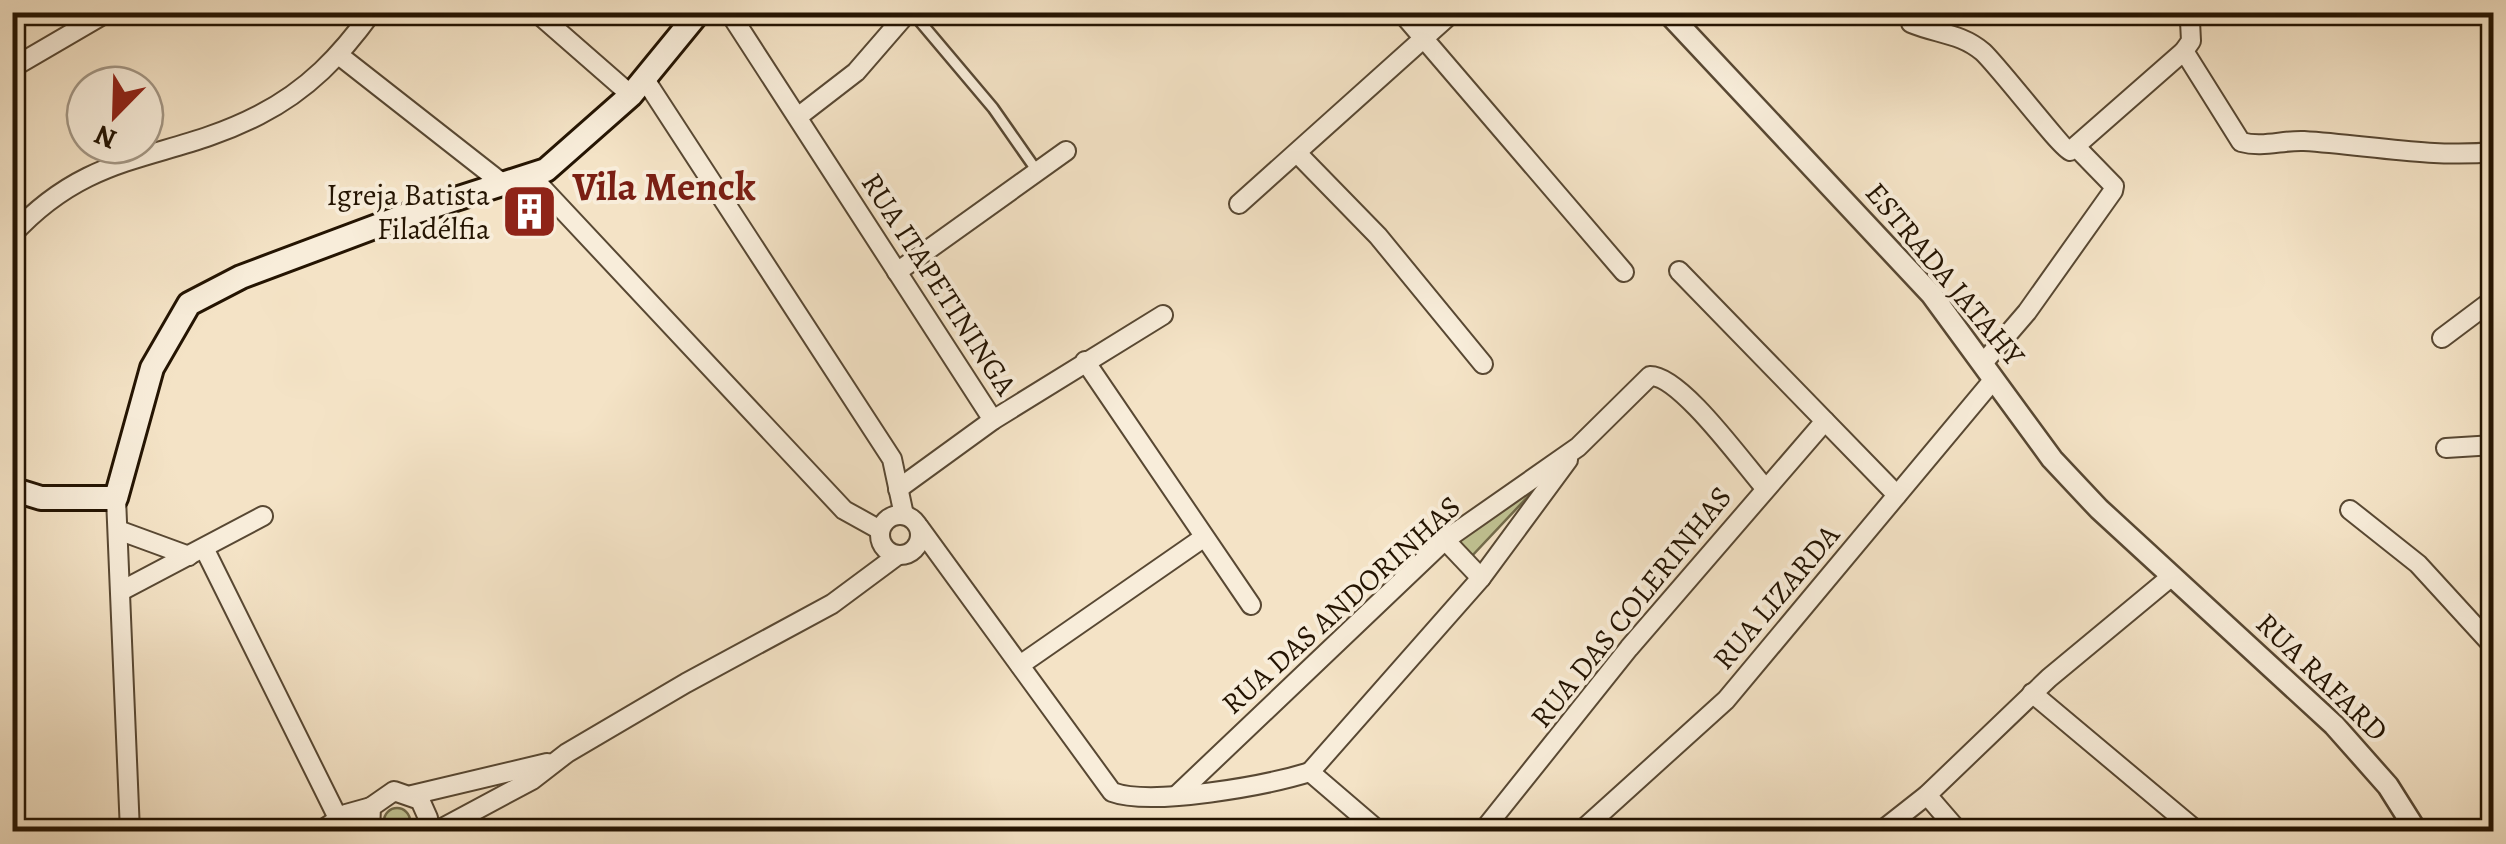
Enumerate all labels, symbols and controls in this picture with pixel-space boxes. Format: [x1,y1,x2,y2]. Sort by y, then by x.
north arrow [65,65,165,165]
text: N [89,116,122,159]
district label: Vila Menck [571,159,756,214]
street label: RUA ITAPETININGA [852,165,1026,403]
street label: ESTRADA JATAHY [1856,174,2034,375]
place label: Igreja Batista Filadélfia [327,175,490,249]
building icon: Igreja Batista Filadélfia [499,182,559,242]
street label: RUA DAS COLERINHAS [1521,478,1741,736]
street label: RUA DAS ANDORINHAS [1213,487,1469,723]
street label: RUA LIZARDA [1703,516,1849,678]
street label: RUA RAFARD [2247,604,2397,750]

